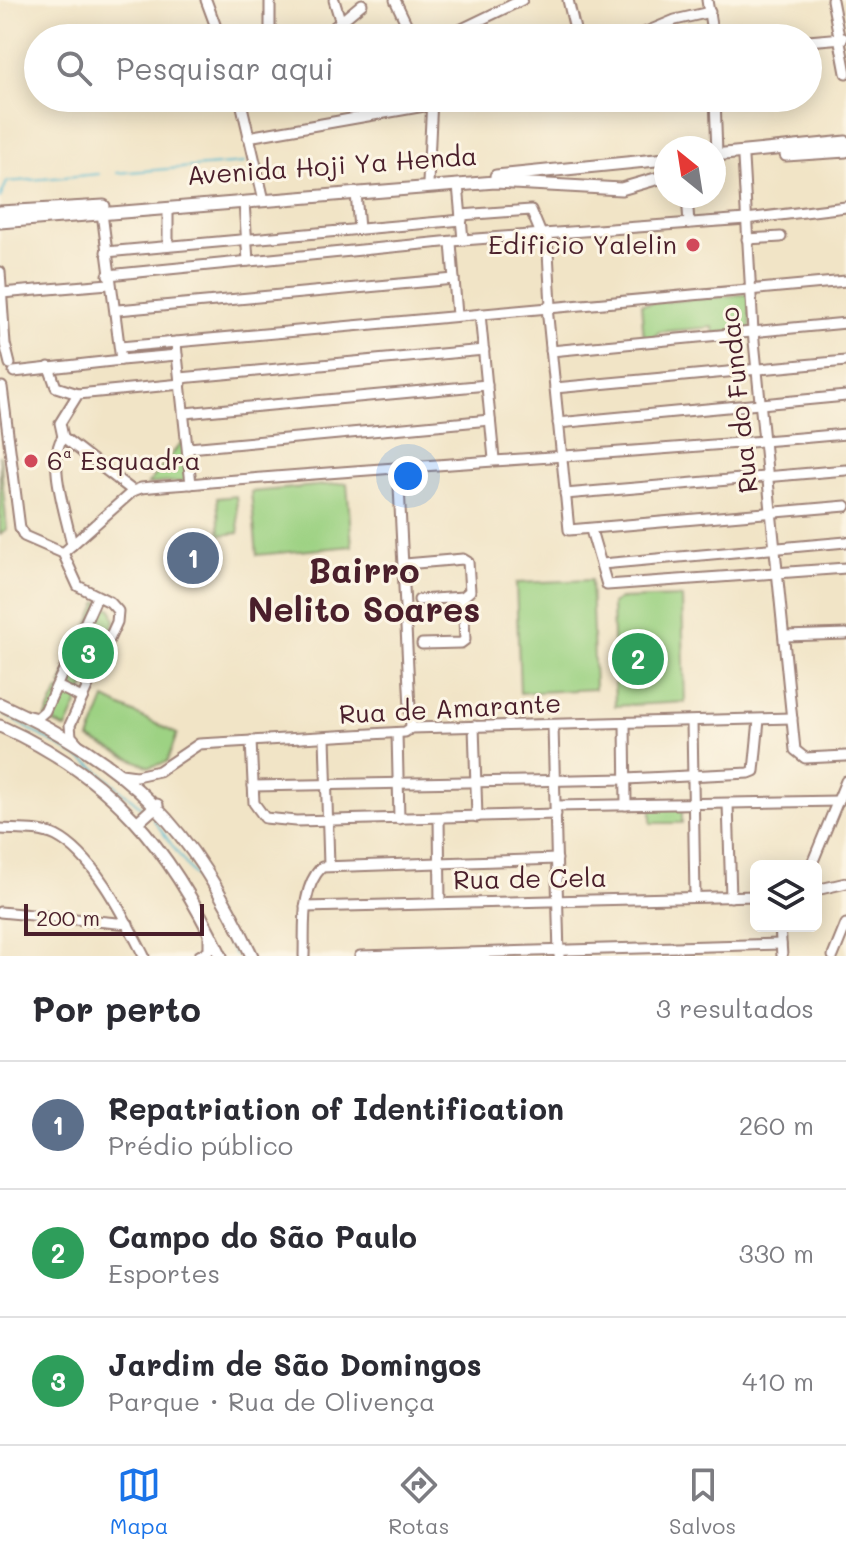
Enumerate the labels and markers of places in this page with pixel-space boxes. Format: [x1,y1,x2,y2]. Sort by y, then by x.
place label: Edificio Yalelin [488,227,677,261]
marker: Edificio Yalelin [684,236,702,254]
place label: 6ª Esquadra [47,443,201,477]
marker: 6ª Esquadra [22,452,40,470]
pin: 1 [167,528,219,588]
pin: 3 [62,623,114,683]
pin: 2 [612,629,664,689]

